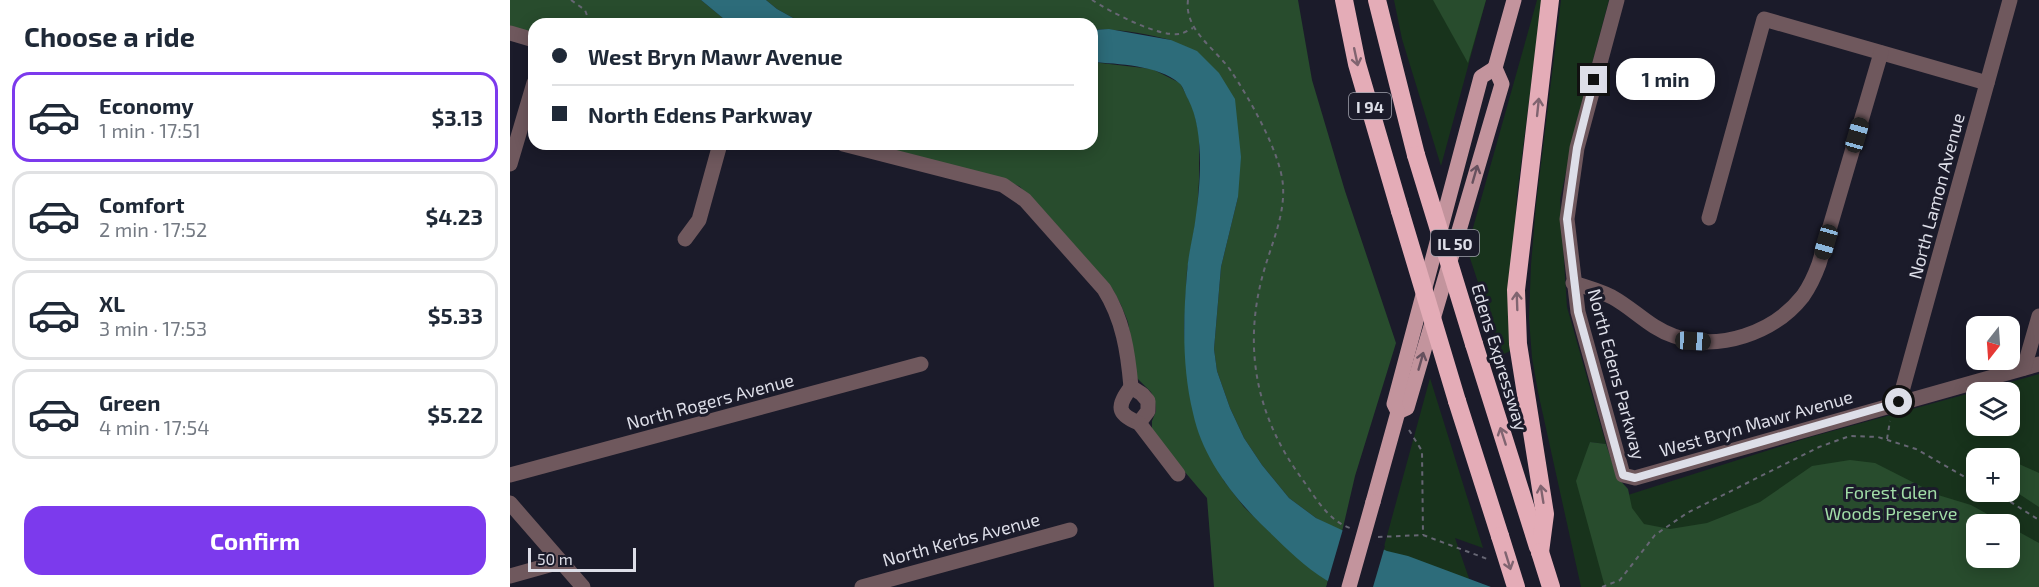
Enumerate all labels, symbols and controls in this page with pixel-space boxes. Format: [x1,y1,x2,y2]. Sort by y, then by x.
text: Choose a ride [24,20,195,52]
text: West Bryn Mawr Avenue [588,43,843,69]
one-way arrow [1351,47,1362,67]
callout: 1 min [1615,59,1714,101]
route end [1580,66,1607,93]
text: 1 min [1641,67,1690,91]
icon: car [27,90,81,144]
text: Economy [99,92,194,118]
road number: I 94 [1349,93,1391,119]
one-way arrow [1532,97,1543,117]
text: North Edens Parkway [588,101,812,127]
text: $3.13 [431,104,483,130]
street label: North Lamon Avenue [1903,111,1969,281]
car [1843,115,1871,155]
text: 1 min · 17:51 [99,118,201,142]
one-way arrow [1470,165,1481,184]
icon: car [27,189,81,243]
text: Comfort [99,191,184,217]
text: $4.23 [426,203,483,229]
text: 2 min · 17:52 [99,217,207,241]
car [1812,222,1840,262]
road number: IL 50 [1431,230,1479,256]
street label: Edens Expressway [1467,281,1533,434]
street label: North Edens Parkway [1584,286,1651,462]
icon: car [27,288,81,342]
text: XL [99,290,125,316]
one-way arrow [1511,291,1522,311]
text: $5.33 [428,302,483,328]
text: 3 min · 17:53 [99,316,207,340]
north arrow [1966,316,2020,370]
map controls [1966,316,2020,568]
car [1675,331,1711,351]
one-way arrow [1415,352,1427,371]
street label: North Rogers Avenue [624,368,796,434]
button: layers [1966,382,2020,436]
street label: West Bryn Mawr Avenue [1657,385,1855,461]
icon: car [27,387,81,441]
route start [1885,388,1912,415]
text: Green [99,389,161,415]
text: $5.22 [427,401,483,427]
text: 4 min · 17:54 [99,415,209,439]
one-way arrow [1497,427,1508,446]
button: + [1966,448,2020,502]
park label: Forest Glen Woods Preserve [1824,481,1958,524]
one-way arrow [1536,484,1547,504]
button: Confirm [24,506,486,575]
street label: North Kerbs Avenue [880,507,1042,571]
button: − [1966,514,2020,568]
scale bar [528,545,636,572]
text: 50 m [537,549,573,568]
one-way arrow [1503,551,1514,570]

